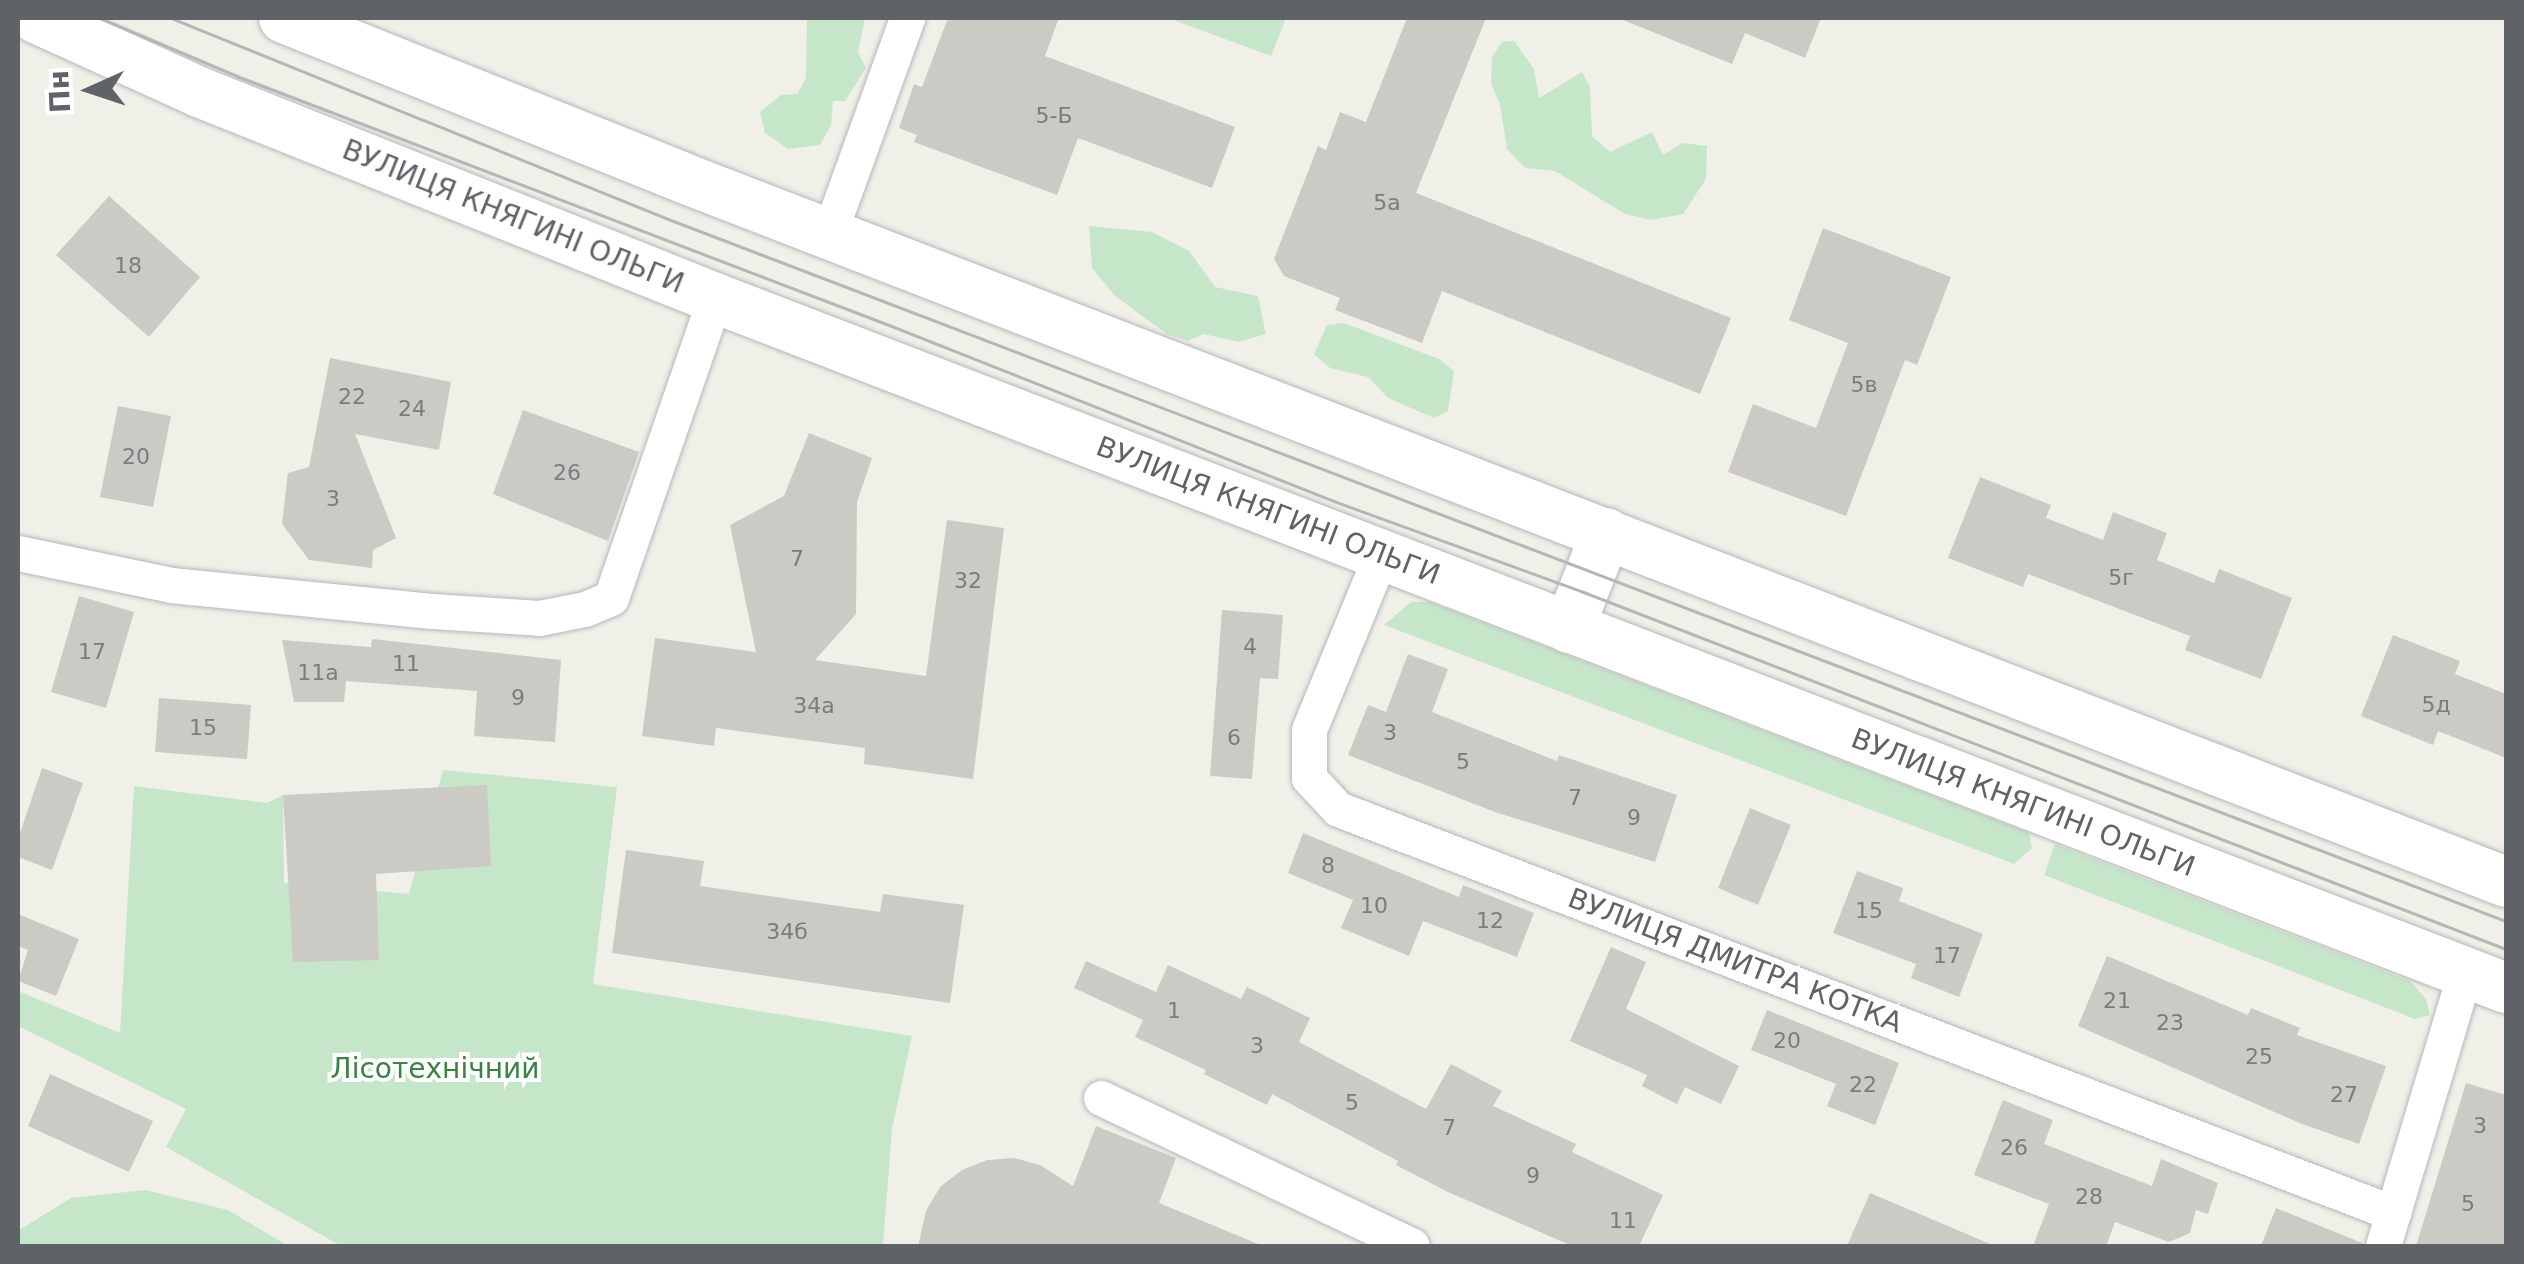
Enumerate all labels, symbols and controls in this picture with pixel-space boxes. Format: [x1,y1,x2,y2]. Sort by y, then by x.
north arrow [40,40,140,140]
text: Пн [42,69,77,114]
house number: 5-Б [1035,103,1073,129]
street label: ВУЛИЦЯ КНЯГИНІ ОЛЬГИ [337,133,689,301]
house number: 5а [1373,190,1401,216]
house number: 18 [114,253,142,279]
house number: 5в [1851,372,1877,398]
house number: 22 [338,384,366,410]
house number: 24 [398,396,426,422]
street label: ВУЛИЦЯ КНЯГИНІ ОЛЬГИ [1091,430,1445,592]
house number: 20 [122,444,150,470]
house number: 26 [553,460,581,486]
house number: 3 [326,486,340,512]
house number: 7 [790,546,804,572]
house number: 5г [2108,565,2134,591]
house number: 32 [954,568,982,594]
house number: 4 [1243,634,1257,660]
house number: 17 [78,639,106,665]
house number: 11 [392,651,420,677]
house number: 11а [297,660,339,686]
house number: 9 [511,685,525,711]
house number: 5д [2421,692,2451,718]
house number: 34а [793,693,835,719]
house number: 15 [189,715,217,741]
house number: 3 [1383,720,1397,746]
street label: ВУЛИЦЯ КНЯГИНІ ОЛЬГИ [1846,722,2200,884]
house number: 6 [1227,725,1241,751]
house number: 5 [1456,749,1470,775]
house number: 7 [1568,785,1582,811]
house number: 9 [1627,805,1641,831]
house number: 8 [1321,853,1335,879]
street label: ВУЛИЦЯ ДМИТРА КОТКА [1563,882,1907,1040]
house number: 10 [1360,893,1388,919]
house number: 15 [1855,898,1883,924]
house number: 12 [1476,908,1504,934]
house number: 34б [766,919,808,945]
house number: 17 [1933,943,1961,969]
house number: 21 [2103,988,2131,1014]
house number: 1 [1167,998,1181,1024]
house number: 23 [2156,1010,2184,1036]
house number: 20 [1773,1028,1801,1054]
house number: 3 [1250,1033,1264,1059]
house number: 25 [2245,1044,2273,1070]
park label: Лісотехнічний [331,1052,539,1086]
house number: 22 [1849,1072,1877,1098]
house number: 27 [2330,1082,2358,1108]
house number: 5 [1345,1090,1359,1116]
house number: 3 [2473,1113,2487,1139]
house number: 7 [1442,1115,1456,1141]
house number: 26 [2000,1135,2028,1161]
house number: 9 [1526,1163,1540,1189]
house number: 28 [2075,1184,2103,1210]
house number: 5 [2461,1191,2475,1217]
house number: 11 [1609,1208,1637,1234]

